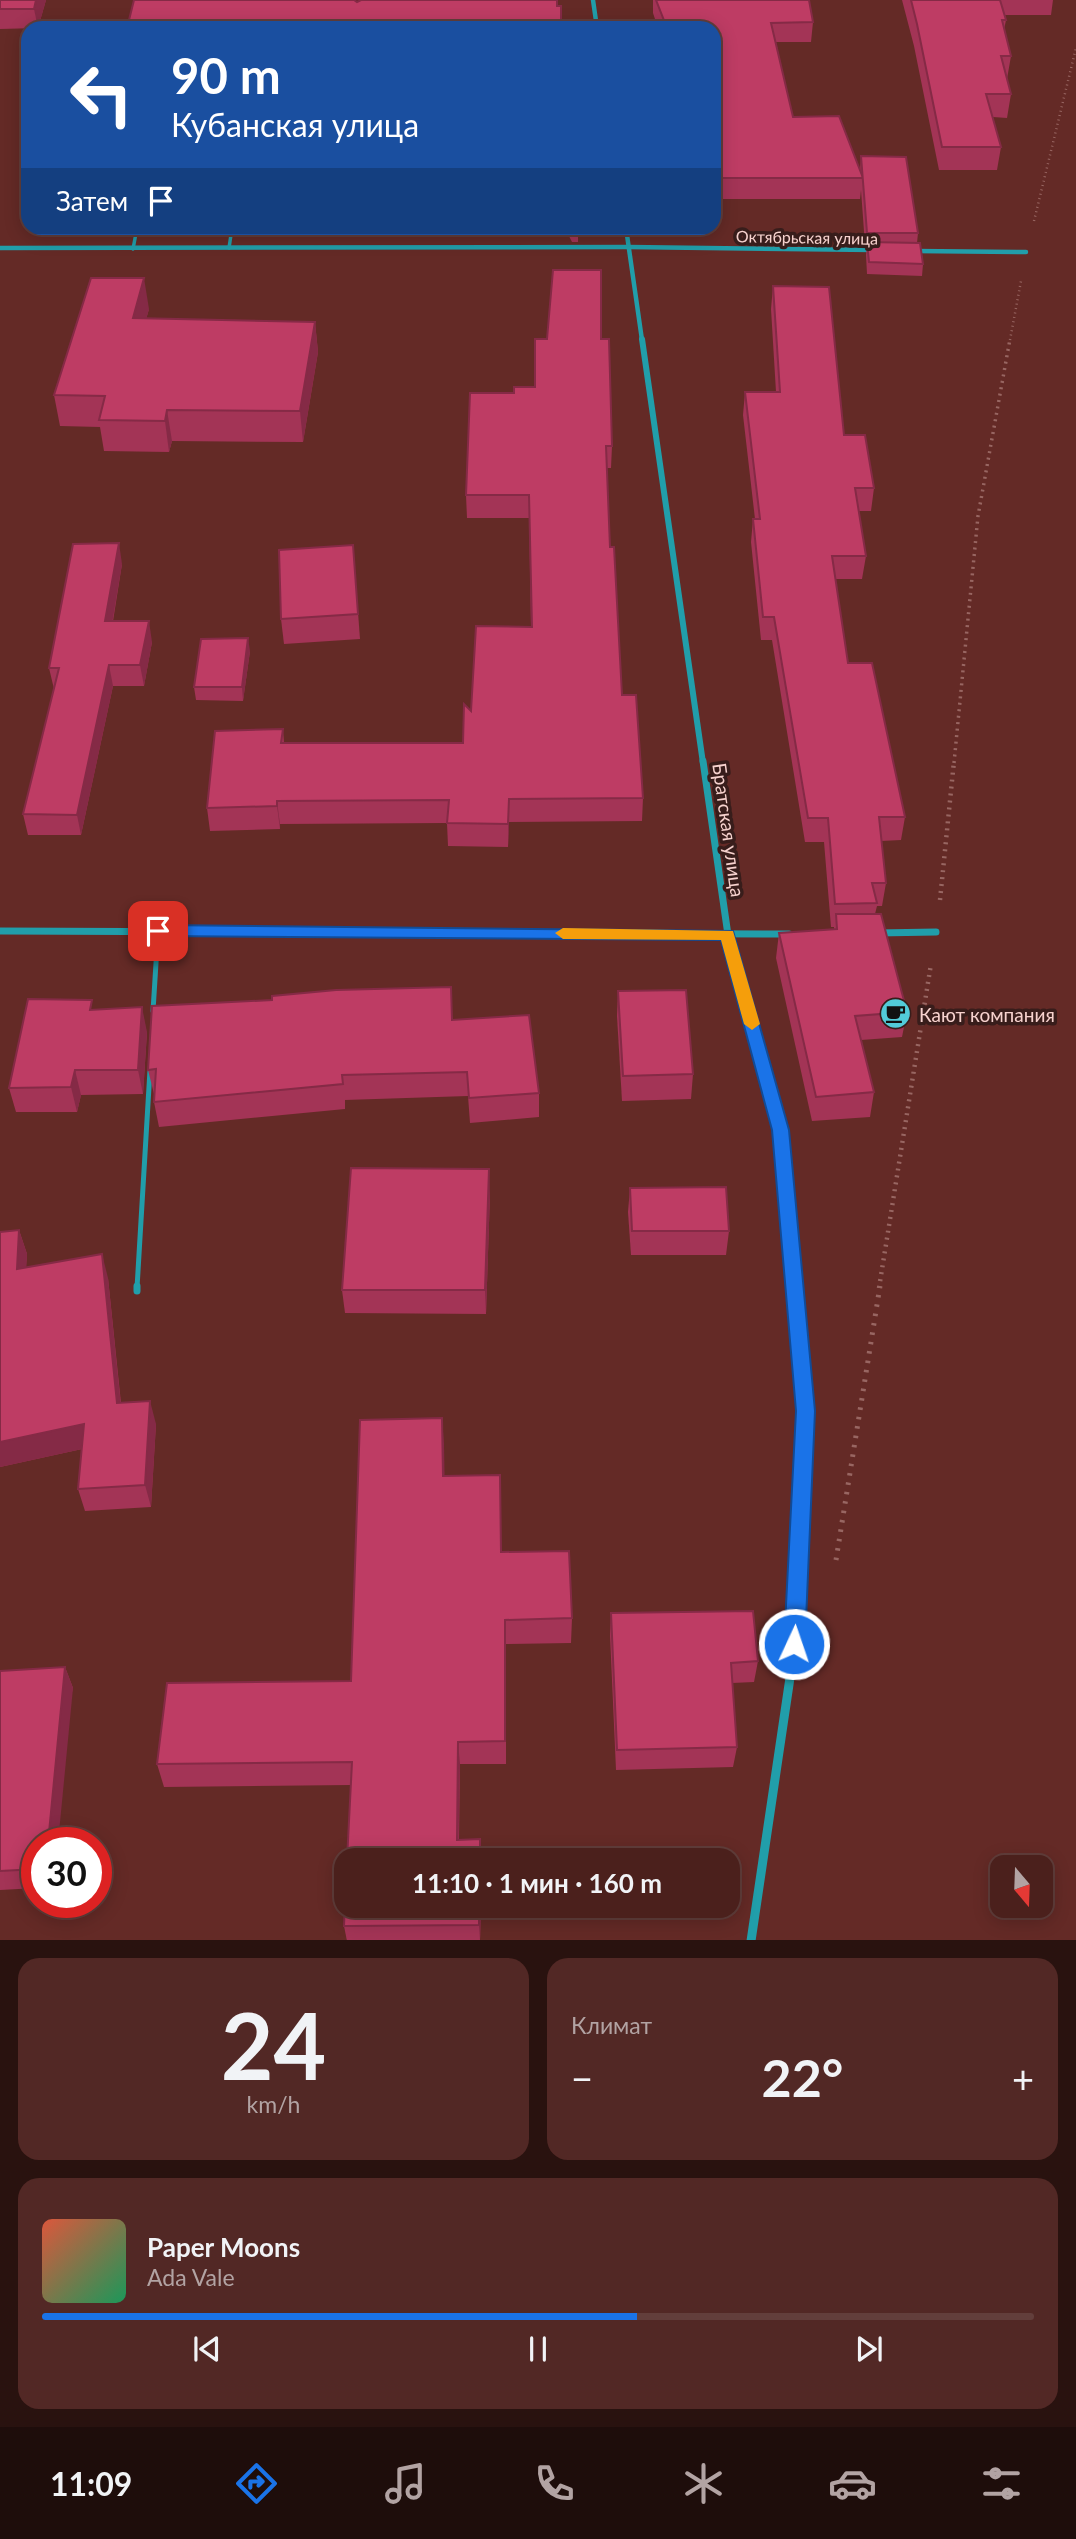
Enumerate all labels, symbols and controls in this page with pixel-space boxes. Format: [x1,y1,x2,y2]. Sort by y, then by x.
text: 90 m [171,46,281,104]
icon: left [56,49,147,140]
text: Кубанская улица [171,105,419,144]
icon: arrive [142,182,180,220]
text: Затем [56,185,128,217]
street label: Октябрьская улица [736,226,878,248]
street label: Братская улица [708,761,750,899]
pin [128,901,188,961]
icon: arrive [139,912,177,950]
cafe icon: Кают компания [879,997,913,1031]
place label: Кают компания [919,1003,1055,1026]
position arrow [757,1607,831,1681]
speed limit sign: 30 [21,1827,112,1918]
north arrow [990,1855,1054,1918]
map controls [990,1855,1053,1918]
text: 11:10 · 1 мин · 160 m [412,1867,662,1899]
text: 24 [221,1990,326,2099]
text: Климат [571,2011,652,2039]
text: 22° [762,2046,843,2108]
text: − [571,2055,593,2101]
text: + [1012,2055,1034,2101]
text: km/h [247,2090,300,2118]
text: Paper Moons [147,2231,300,2263]
text: Ada Vale [147,2263,235,2291]
icon: previous [188,2330,226,2368]
icon: pause [519,2330,557,2368]
icon: next [850,2330,888,2368]
icon: directions [232,2459,281,2508]
icon: music [381,2459,430,2508]
icon: phone [530,2459,579,2508]
icon: climate [679,2459,728,2508]
icon: car [828,2459,877,2508]
icon: filters [977,2459,1026,2508]
text: 11:09 [50,2464,132,2503]

